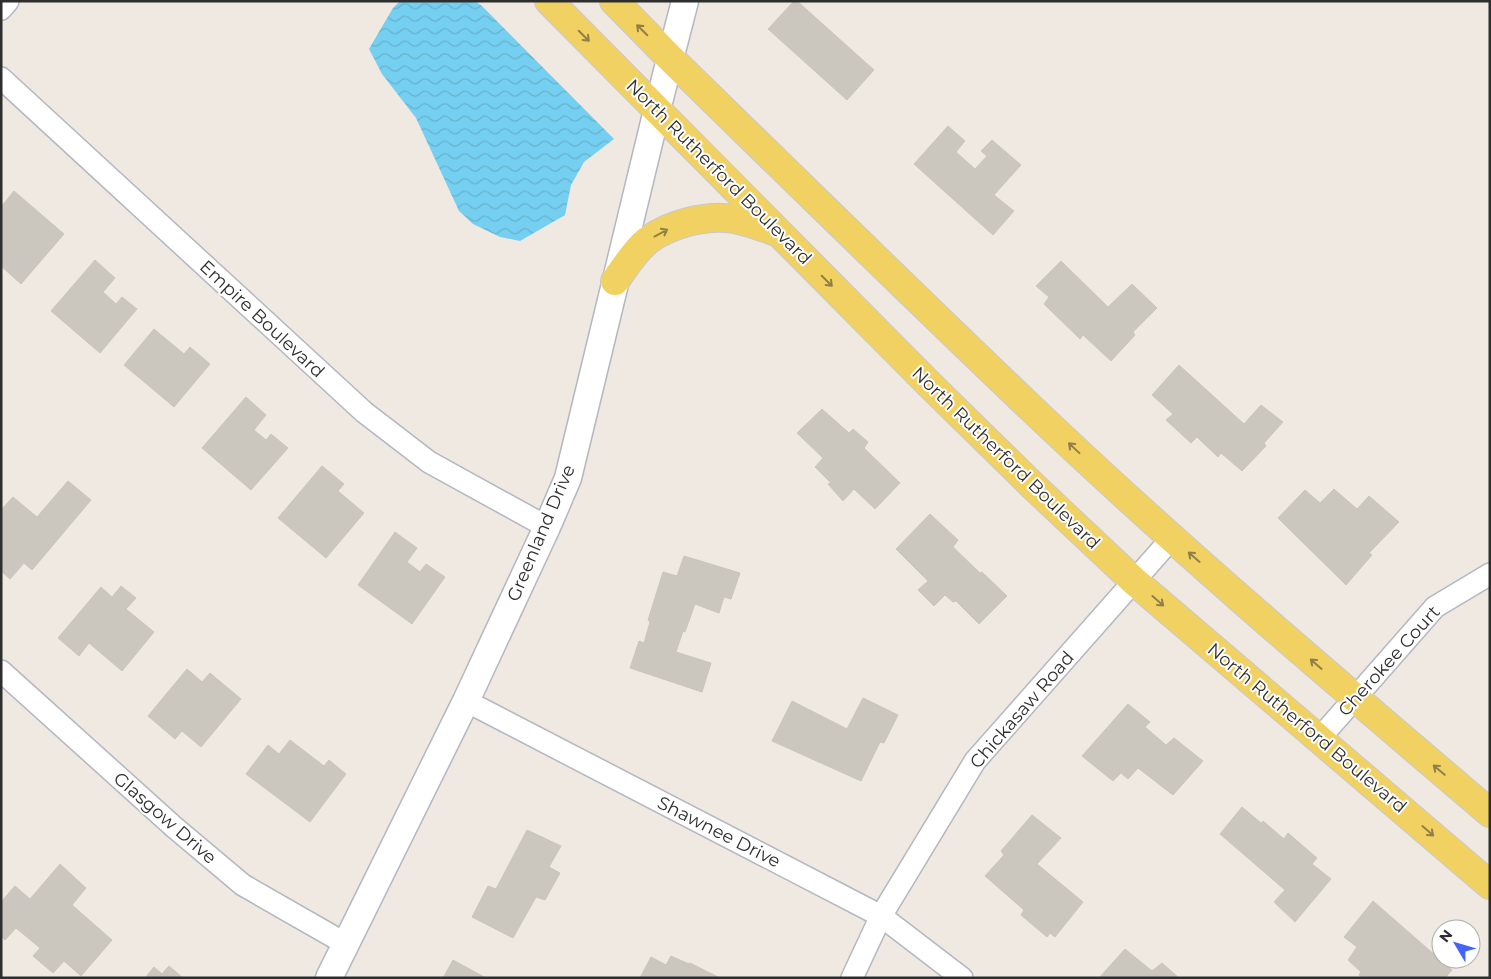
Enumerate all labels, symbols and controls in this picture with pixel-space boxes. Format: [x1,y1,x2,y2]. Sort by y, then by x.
one-way arrow [636,23,648,36]
one-way arrow [578,30,590,42]
street label: North Rutherford Boulevard [622,75,816,269]
one-way arrow [653,228,668,238]
street label: Empire Boulevard [195,256,329,382]
one-way arrow [821,275,833,287]
street label: North Rutherford Boulevard [907,362,1105,554]
one-way arrow [1067,442,1080,453]
street label: Greenland Drive [502,461,580,605]
one-way arrow [1187,551,1200,563]
one-way arrow [1151,595,1164,607]
street label: Cherokee Court [1334,601,1444,721]
street label: North Rutherford Boulevard [1203,638,1411,818]
street label: Chickasaw Road [965,647,1079,773]
one-way arrow [1310,658,1323,670]
one-way arrow [1433,764,1446,775]
street label: Glasgow Drive [109,767,221,869]
street label: Shawnee Drive [654,791,784,873]
one-way arrow [1421,826,1434,837]
north arrow [1431,919,1481,969]
text: N [1435,926,1456,946]

